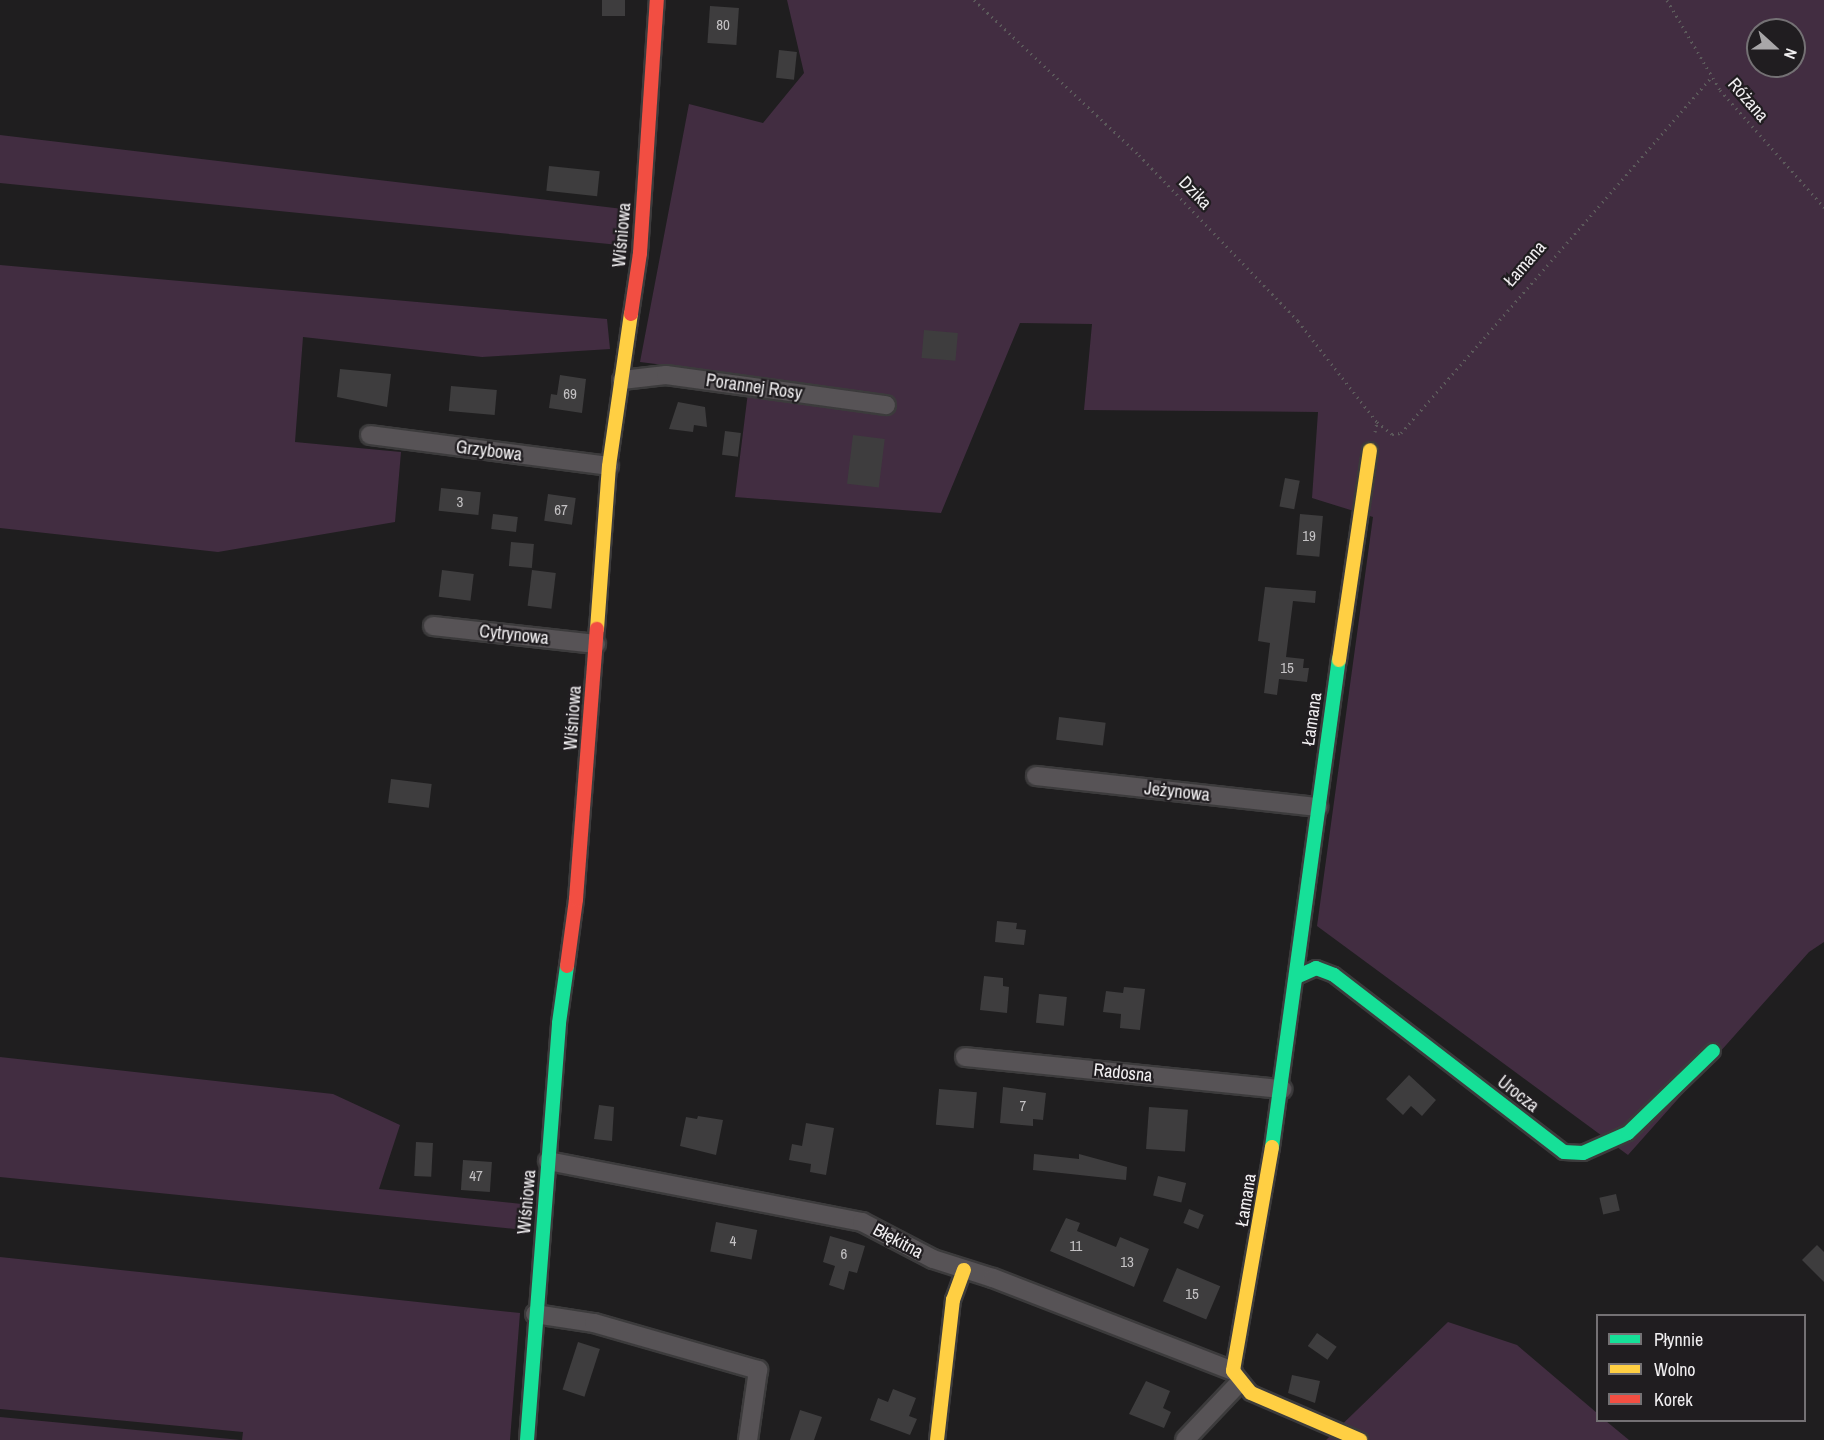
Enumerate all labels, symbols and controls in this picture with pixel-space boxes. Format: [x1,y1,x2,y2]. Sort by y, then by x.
house number: 80 [716,16,730,34]
north arrow [1746,18,1806,78]
text: N [1779,45,1803,62]
street label: Różana [1723,74,1773,126]
street label: Dzika [1174,172,1216,214]
street label: Wiśniowa [608,202,636,268]
street label: Łamana [1499,237,1551,291]
street label: Porannej Rosy [705,370,803,404]
house number: 69 [563,385,577,403]
street label: Grzybowa [455,436,523,466]
house number: 3 [457,493,463,511]
house number: 67 [554,501,568,519]
house number: 19 [1302,527,1316,545]
street label: Cytrynowa [478,621,550,649]
house number: 15 [1280,659,1294,677]
street label: Wiśniowa [560,685,586,751]
street label: Łamana [1298,691,1326,747]
street label: Jeżynowa [1143,778,1211,806]
street label: Radosna [1092,1059,1154,1087]
street label: Urocza [1493,1071,1543,1117]
house number: 7 [1020,1097,1026,1115]
house number: 47 [469,1167,483,1185]
street label: Wiśniowa [513,1169,541,1235]
street label: Łamana [1231,1172,1261,1228]
street label: Błękitna [869,1219,927,1263]
house number: 4 [730,1232,736,1250]
house number: 11 [1070,1237,1082,1255]
house number: 6 [841,1245,847,1263]
house number: 13 [1120,1253,1134,1271]
house number: 15 [1185,1285,1199,1303]
legend [1596,1314,1806,1422]
text: Płynnie [1654,1327,1703,1352]
text: Wolno [1654,1357,1696,1382]
text: Korek [1654,1387,1693,1412]

